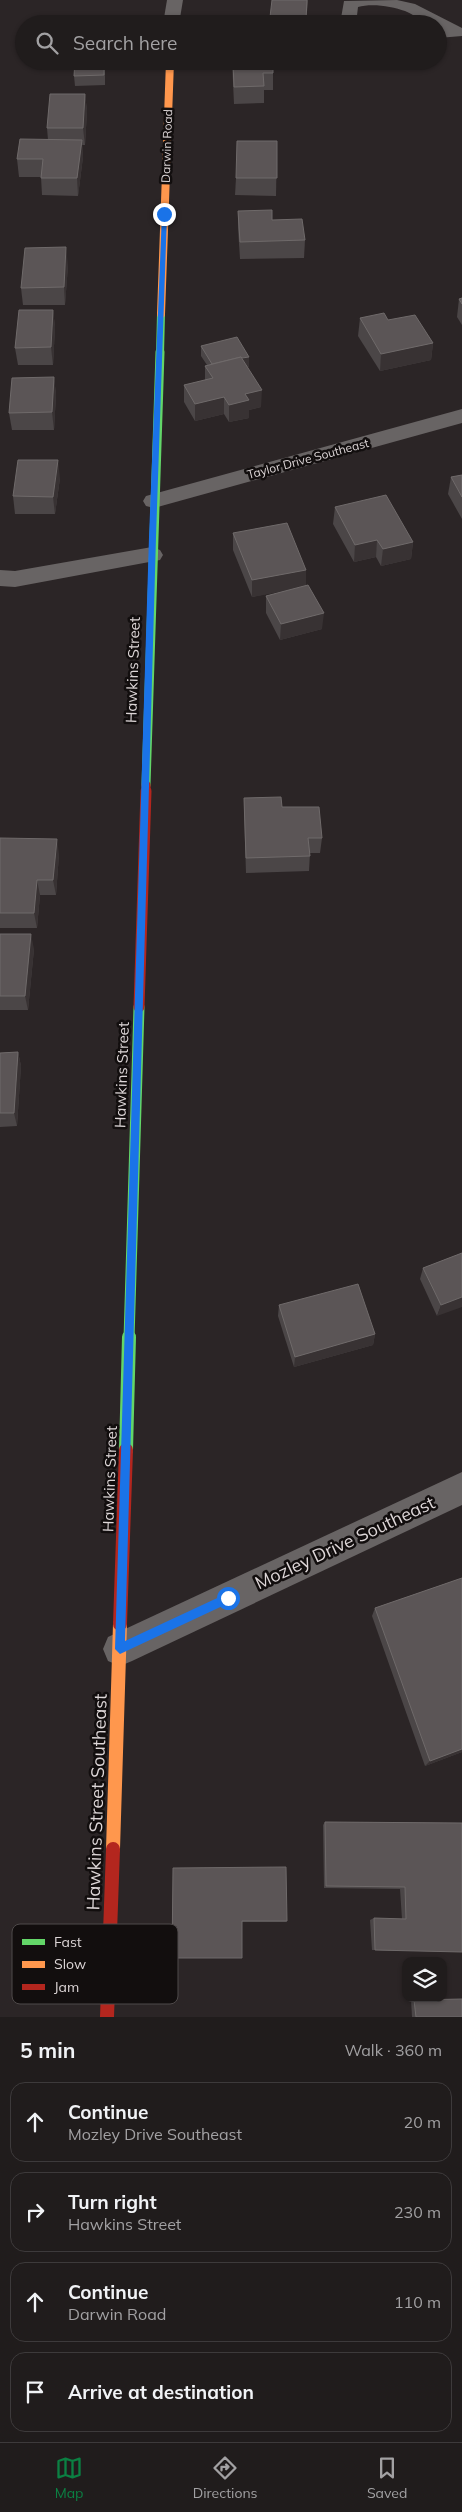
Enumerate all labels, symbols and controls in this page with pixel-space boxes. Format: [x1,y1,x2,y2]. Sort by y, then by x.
search box [15,15,447,70]
icon: search [33,29,61,57]
text: Search here [73,31,177,55]
street label: Darwin Road [158,109,175,183]
route end [153,203,176,226]
street label: Taylor Drive Southeast [245,435,370,482]
street label: Hawkins Street [121,616,144,723]
street label: Hawkins Street [110,1021,133,1128]
street label: Hawkins Street [98,1425,121,1532]
street label: Mozley Drive Southeast [251,1491,438,1594]
route start [217,1587,240,1610]
street label: Hawkins Street Southeast [81,1693,112,1911]
legend [12,1924,178,2004]
text: Fast [54,1933,82,1951]
text: Slow [54,1955,86,1973]
map controls [402,1957,447,2002]
button: layers [402,1957,447,2002]
text: Jam [54,1978,79,1996]
text: 5 min [20,2037,75,2063]
text: Walk · 360 m [344,2040,442,2060]
text: Continue [68,2100,148,2124]
icon: ahead [21,2108,49,2136]
text: 20 m [404,2112,441,2132]
text: Mozley Drive Southeast [68,2124,242,2144]
text: Turn right [68,2190,157,2214]
icon: right [21,2198,49,2226]
text: 230 m [394,2202,441,2222]
text: Hawkins Street [68,2214,181,2234]
text: Continue [68,2280,148,2304]
icon: ahead [21,2288,49,2316]
text: 110 m [394,2292,441,2312]
text: Darwin Road [68,2304,166,2324]
icon: arrive [21,2378,49,2406]
text: Arrive at destination [68,2380,254,2404]
tab: Map [55,2454,83,2502]
tab: Directions [193,2454,258,2502]
tab: Saved [367,2454,407,2502]

